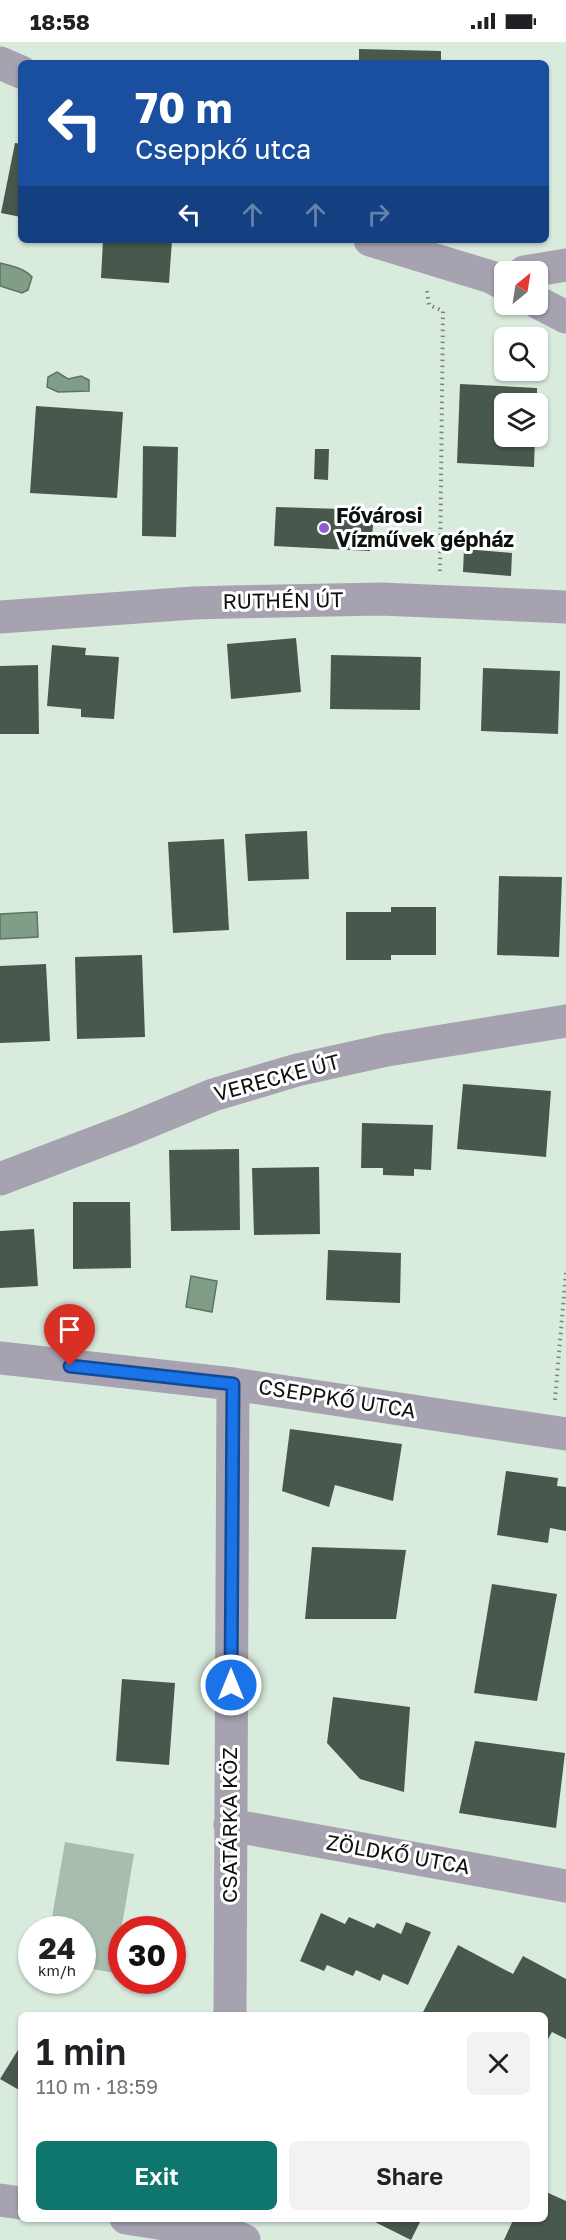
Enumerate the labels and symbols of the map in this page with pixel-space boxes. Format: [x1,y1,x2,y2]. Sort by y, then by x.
north arrow [494,261,548,315]
place label: Fővárosi Vízművek gépház [336,502,514,552]
marker: Fővárosi Vízművek gépház [317,521,331,535]
street label: RUTHÉN ÚT [222,586,344,614]
street label: VERECKE ÚT [211,1048,342,1106]
pin [44,1304,95,1366]
street label: CSEPPKŐ UTCA [257,1373,418,1423]
position arrow [199,1653,263,1717]
street label: CSATÁRKA KÖZ [216,1747,242,1903]
street label: ZÖLDKŐ UTCA [324,1829,472,1879]
speed limit sign: 30 [108,1916,186,1994]

